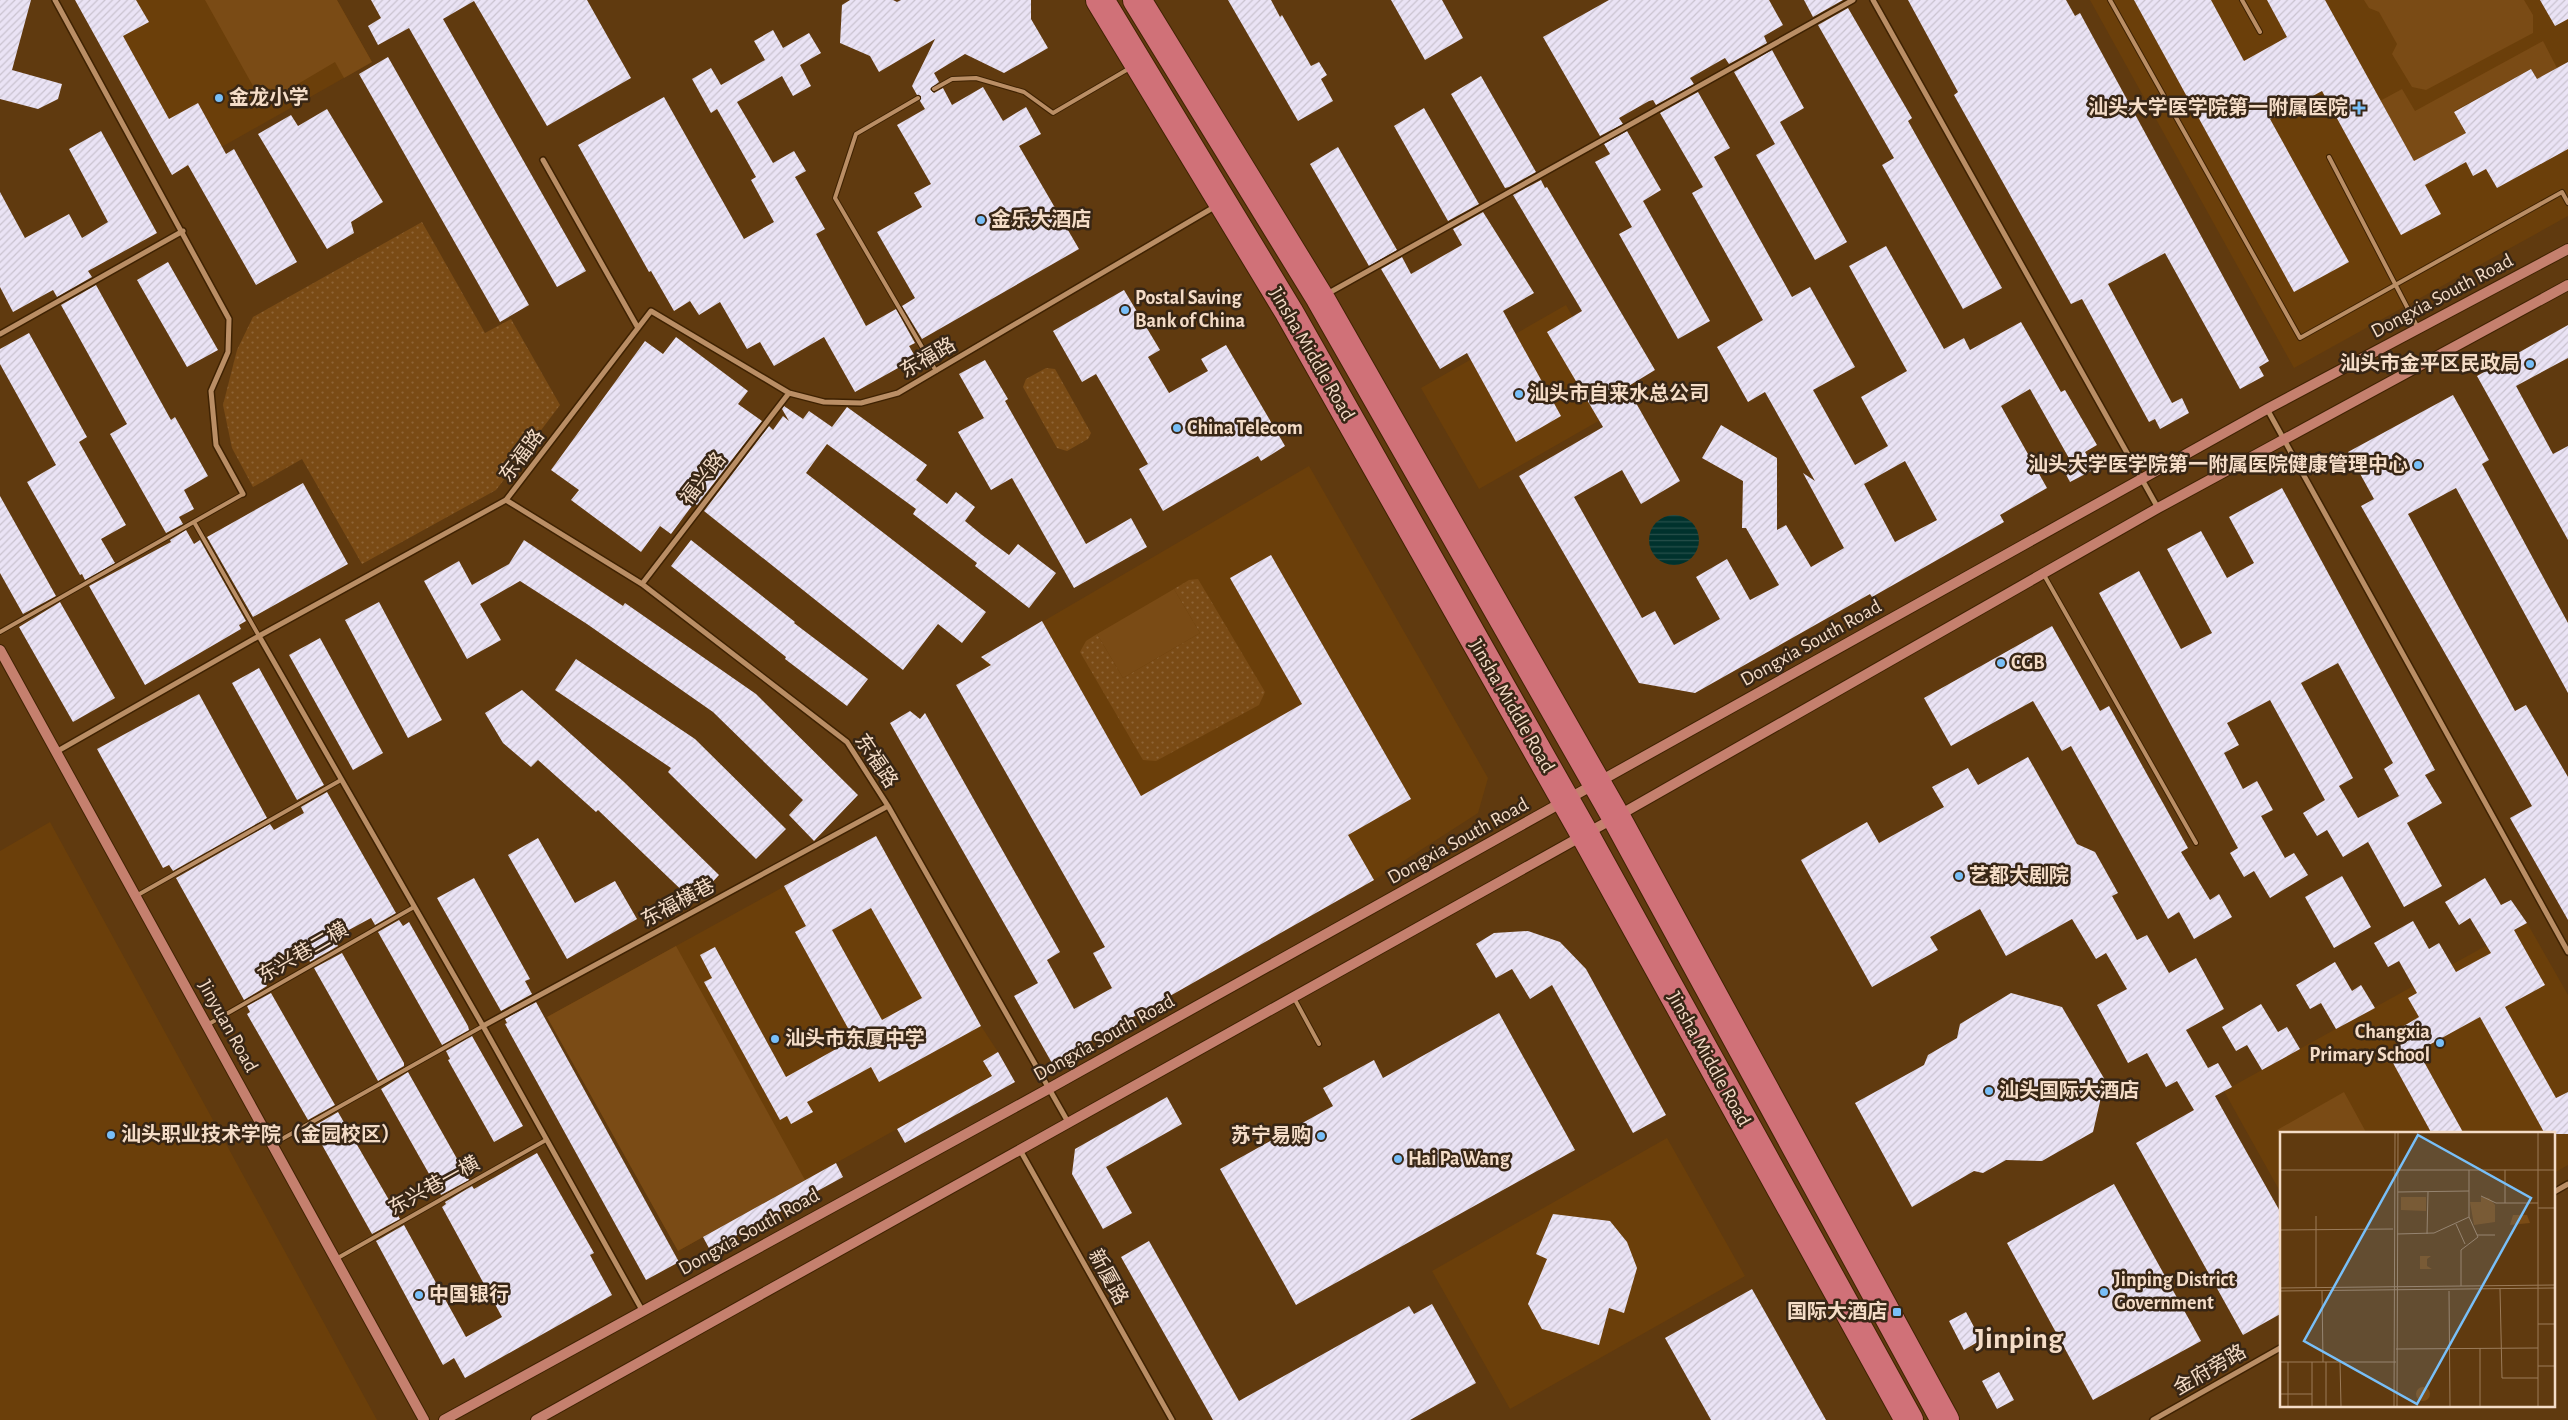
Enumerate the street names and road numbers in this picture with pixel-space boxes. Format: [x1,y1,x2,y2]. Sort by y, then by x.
street label: Dongxia South Road [2368,250,2516,342]
street label: Jinsha Middle Road [1266,284,1358,424]
street label: 东福路 [897,333,959,382]
street label: 东福路 [495,425,548,486]
street label: 福兴路 [676,449,729,509]
street label: Dongxia South Road [1737,596,1885,690]
street label: Jinsha Middle Road [1466,636,1558,776]
street label: 东福路 [851,730,902,791]
street label: Dongxia South Road [1384,794,1532,888]
street label: 东福横巷 [638,875,718,931]
street label: 东兴巷二横 [254,918,351,987]
street label: Jinyuan Road [194,976,262,1076]
street label: Jinsha Middle Road [1664,988,1754,1130]
street label: Dongxia South Road [1030,991,1178,1085]
street label: 东兴巷一横 [385,1152,483,1219]
street label: Dongxia South Road [675,1185,823,1279]
street label: 新厦路 [1085,1245,1133,1308]
street label: 金府旁路 [2170,1340,2250,1399]

